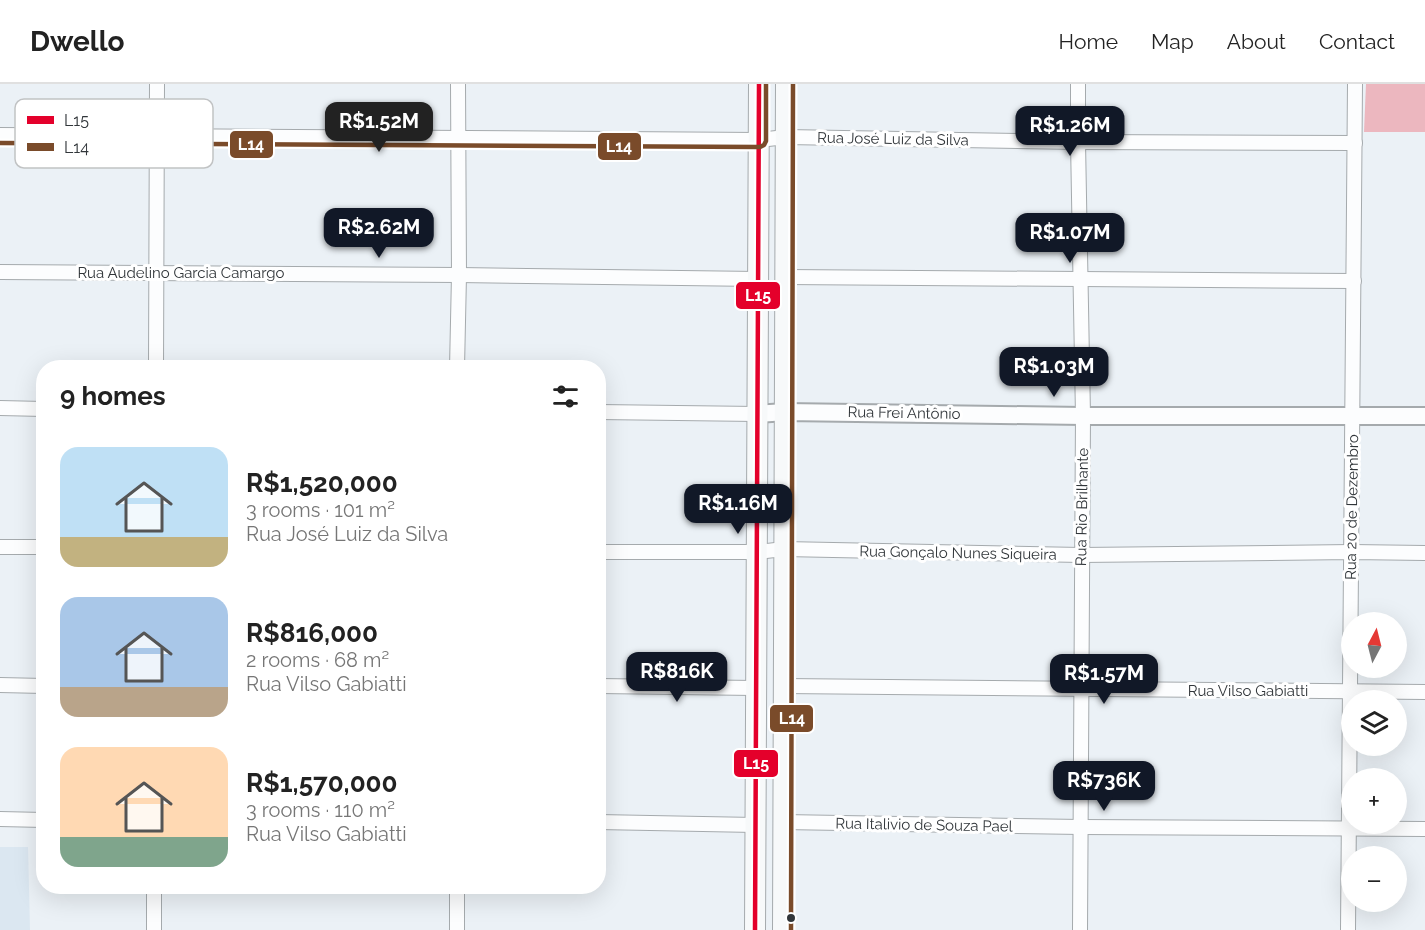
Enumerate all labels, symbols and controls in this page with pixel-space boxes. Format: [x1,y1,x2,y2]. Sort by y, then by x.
text: Dwello [30,25,125,58]
text: Home [1059,29,1118,54]
text: Map [1151,29,1194,54]
text: About [1227,29,1286,54]
text: Contact [1319,29,1395,54]
legend [15,99,213,168]
pin: R$1.52M [324,102,434,153]
pin: R$1.26M [1015,106,1125,157]
text: R$1.52M [339,109,419,133]
text: L15 [64,111,89,130]
text: R$1.26M [1029,113,1111,137]
street label: Rua José Luiz da Silva [817,129,969,149]
line badge: L14 [229,130,274,159]
line badge: L14 [597,132,642,161]
text: L14 [238,135,264,154]
text: L14 [606,137,632,156]
text: L14 [64,138,89,157]
pin: R$2.62M [324,208,434,259]
pin: R$1.07M [1015,213,1125,264]
text: R$2.62M [338,215,420,239]
text: R$1.07M [1029,220,1111,244]
street label: Rua Audelino Garcia Camargo [77,264,285,282]
line badge: L15 [735,281,781,310]
text: L15 [745,286,771,305]
pin: R$1.03M [999,347,1109,398]
text: R$1.03M [1013,354,1095,378]
icon: filters [549,380,582,413]
text: 9 homes [60,381,166,411]
street label: Rua Frei Antônio [847,403,961,423]
street label: Rua 20 de Dezembro [1342,434,1362,580]
street label: Rua Rio Brilhante [1072,448,1092,566]
text: R$1,520,000 [246,468,398,498]
icon: home [108,471,180,543]
pin: R$1.16M [683,484,793,535]
text: R$1.16M [698,491,778,515]
text: 3 rooms · 101 m² [246,498,395,522]
text: Rua José Luiz da Silva [246,522,448,546]
street label: Rua Gonçalo Nunes Siqueira [859,542,1057,564]
north arrow [1341,612,1407,678]
map controls [1341,612,1407,912]
text: R$816,000 [246,618,378,648]
icon: home [108,621,180,693]
text: 2 rooms · 68 m² [246,648,389,672]
pin: R$816K [628,652,726,703]
pin: R$1.57M [1049,654,1159,705]
text: R$816K [640,659,714,683]
text: R$1.57M [1064,661,1144,685]
text: Rua Vilso Gabiatti [246,672,407,696]
street label: Rua Vilso Gabiatti [1188,682,1308,700]
button: layers [1341,690,1407,756]
line badge: L14 [769,704,814,733]
text: L14 [779,709,805,728]
line badge: L15 [733,749,779,778]
text: L15 [743,754,769,773]
pin: R$736K [1055,761,1153,812]
text: R$1,570,000 [246,768,398,798]
text: R$736K [1067,768,1141,792]
button: + [1341,768,1407,834]
icon: home [108,771,180,843]
text: 3 rooms · 110 m² [246,798,395,822]
street label: Rua Italivio de Souza Pael [835,814,1014,836]
text: Rua Vilso Gabiatti [246,822,407,846]
button: − [1341,846,1407,912]
unlabelled marker [785,912,797,924]

